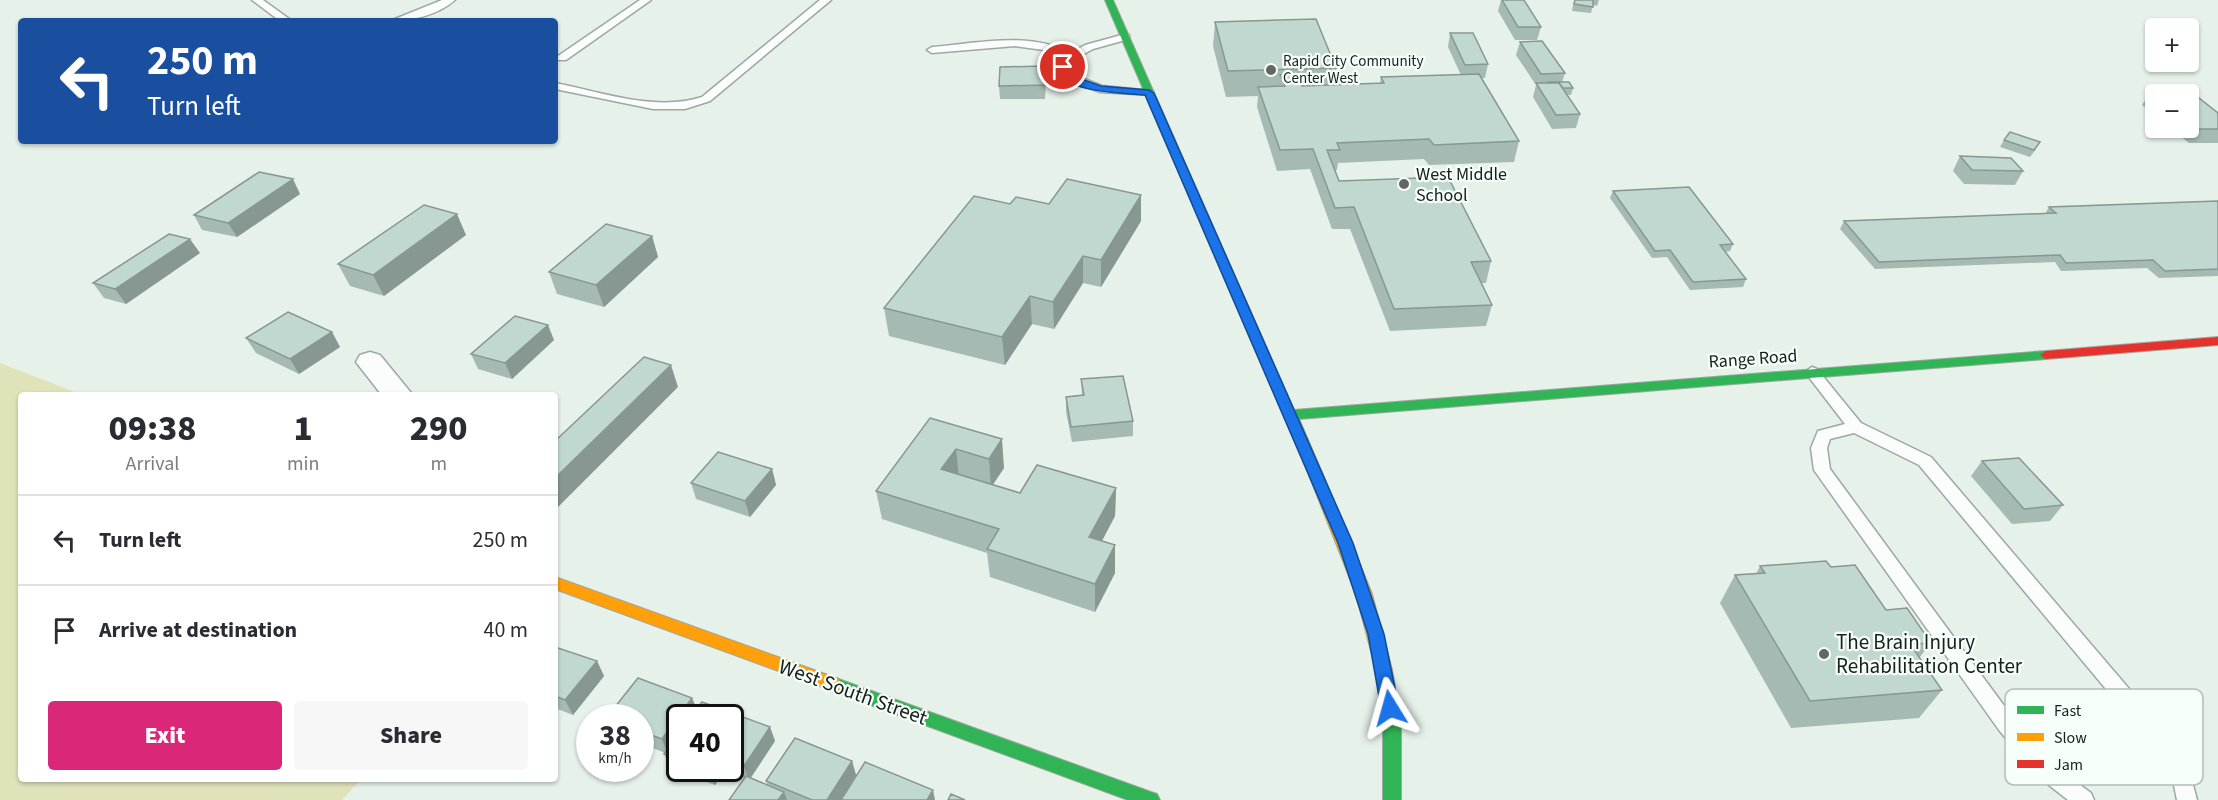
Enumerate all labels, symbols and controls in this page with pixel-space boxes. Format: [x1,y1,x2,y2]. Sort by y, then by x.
map controls [2145,18,2199,138]
button: + [2145,18,2199,72]
text: 250 m [147,31,258,91]
pin [1037,41,1088,92]
icon: left [48,42,126,120]
icon: arrive [1046,50,1079,83]
place label: Rapid City Community Center West [1283,51,1423,89]
marker: Rapid City Community Center West [1264,63,1278,77]
button: − [2145,84,2199,138]
text: Turn left [147,87,241,126]
place label: West Middle School [1416,162,1507,208]
marker: West Middle School [1397,177,1411,191]
street label: Range Road [1708,343,1798,375]
text: 09:38 [108,403,197,454]
text: 1 [294,403,313,454]
text: 290 [410,403,468,454]
text: Arrival [126,450,179,478]
text: min [287,450,319,478]
text: m [430,450,447,478]
icon: left [48,524,81,557]
text: Turn left [99,524,181,556]
text: 250 m [473,524,528,556]
icon: arrive [48,614,81,647]
text: Arrive at destination [99,614,297,646]
text: 40 m [483,614,528,646]
place label: The Brain Injury Rehabilitation Center [1836,627,2023,681]
marker: The Brain Injury Rehabilitation Center [1817,647,1831,661]
street label: West South Street [775,651,931,733]
position arrow [1358,676,1422,740]
legend [2005,689,2203,785]
text: Fast [2054,700,2082,722]
button: Exit [48,701,282,770]
button: Share [294,701,528,770]
speed limit sign: 40 [666,704,744,782]
text: 38 [599,714,631,757]
text: Slow [2054,727,2087,749]
text: km/h [598,748,632,769]
text: Jam [2054,754,2083,776]

